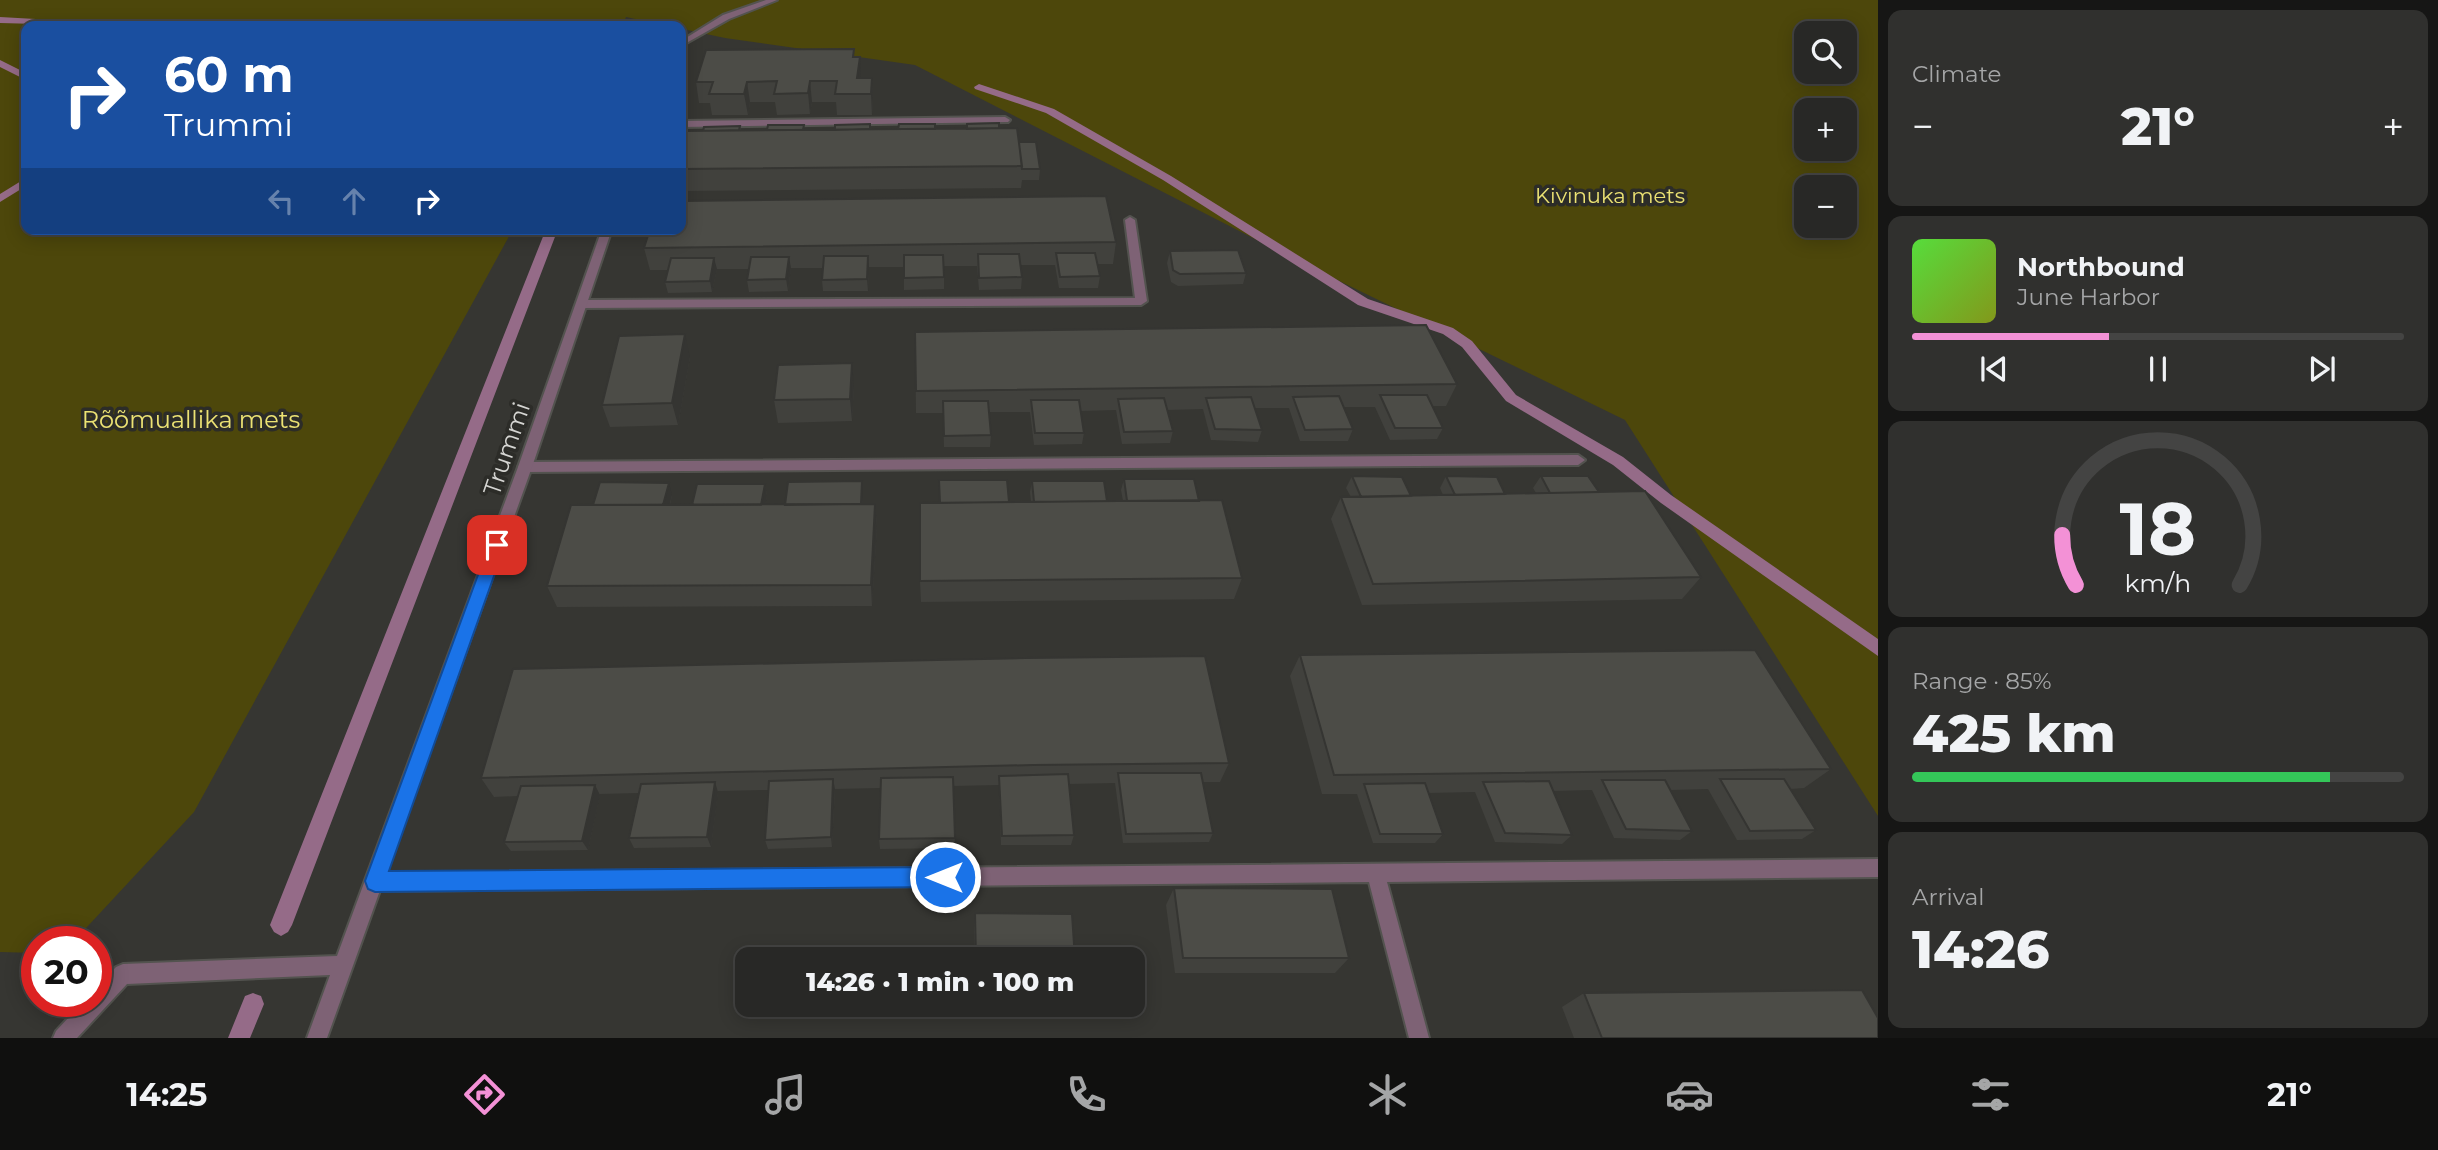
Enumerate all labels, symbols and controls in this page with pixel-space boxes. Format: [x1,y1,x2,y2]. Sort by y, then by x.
map controls [1794,21,1857,238]
button: search [1794,21,1857,84]
text: 60 m [164,45,294,104]
icon: right [49,49,140,140]
text: Climate [1912,60,2001,88]
text: 21° [2121,95,2195,158]
button: + [1794,98,1857,161]
text: − [1912,103,1934,150]
text: + [2382,103,2404,150]
text: Trummi [164,105,293,144]
button: − [1794,175,1857,238]
icon: left [262,182,300,220]
icon: ahead [335,182,373,220]
icon: right [408,182,446,220]
park label: Kivinuka mets [1535,183,1685,208]
text: Northbound [2017,251,2185,283]
text: June Harbor [2017,283,2160,311]
icon: previous [1975,350,2013,388]
icon: pause [2139,350,2177,388]
icon: next [2303,350,2341,388]
street label: Trummi [477,398,536,499]
park label: Rõõmuallika mets [82,405,300,434]
text: 18 [2120,485,2196,573]
pin [467,515,527,575]
icon: arrive [478,526,516,564]
text: km/h [2125,568,2191,598]
text: Range · 85% [1912,667,2052,695]
text: 425 km [1912,702,2116,765]
position arrow [908,840,982,914]
text: Arrival [1912,883,1985,911]
text: 14:26 [1912,918,2050,981]
speed limit sign: 20 [21,926,112,1017]
text: 14:26 · 1 min · 100 m [806,966,1074,998]
icon: directions [460,1070,509,1119]
icon: music [761,1070,810,1119]
icon: phone [1062,1070,1111,1119]
icon: climate [1363,1070,1412,1119]
icon: car [1665,1070,1714,1119]
icon: filters [1966,1070,2015,1119]
text: 14:25 [126,1075,207,1114]
text: 21° [2267,1075,2312,1114]

